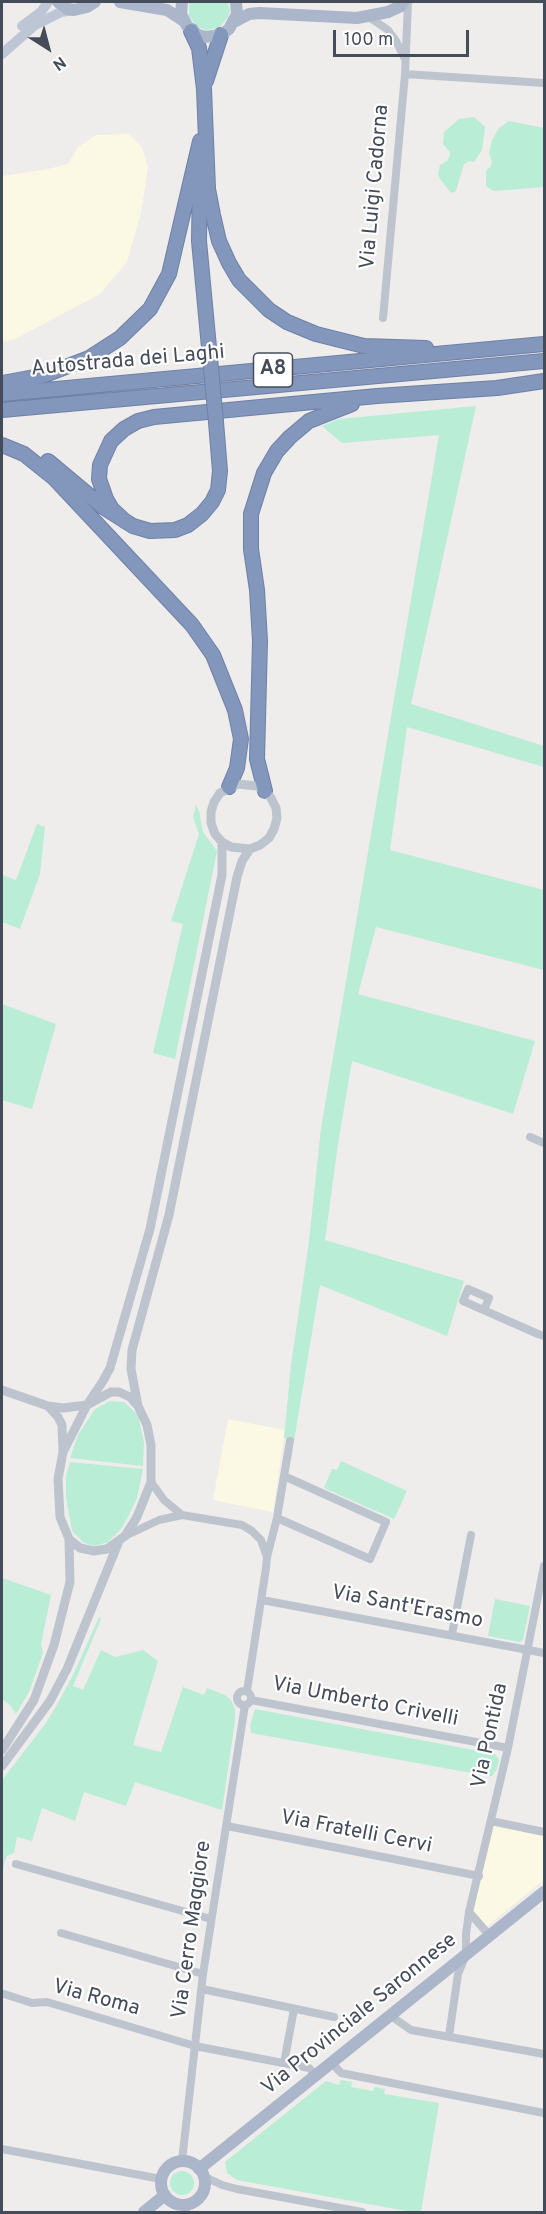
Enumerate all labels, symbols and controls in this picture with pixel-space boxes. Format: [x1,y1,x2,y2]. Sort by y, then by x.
north arrow [18,18,78,78]
scale bar [336,18,472,56]
text: 100 m [344,29,393,52]
text: N [48,51,69,74]
street label: Via Luigi Cadorna [356,104,396,270]
street label: Autostrada dei Laghi [30,341,226,383]
road number: A8 [254,353,292,387]
street label: Via Sant'Erasmo [329,1581,485,1635]
street label: Via Umberto Crivelli [270,1673,460,1733]
street label: Via Pontida [468,1681,514,1791]
street label: Via Fratelli Cervi [278,1806,434,1860]
street label: Via Cerro Maggiore [168,1839,218,2021]
street label: Via Provinciale Saronnese [257,1929,463,2101]
street label: Via Roma [50,1975,142,2023]

